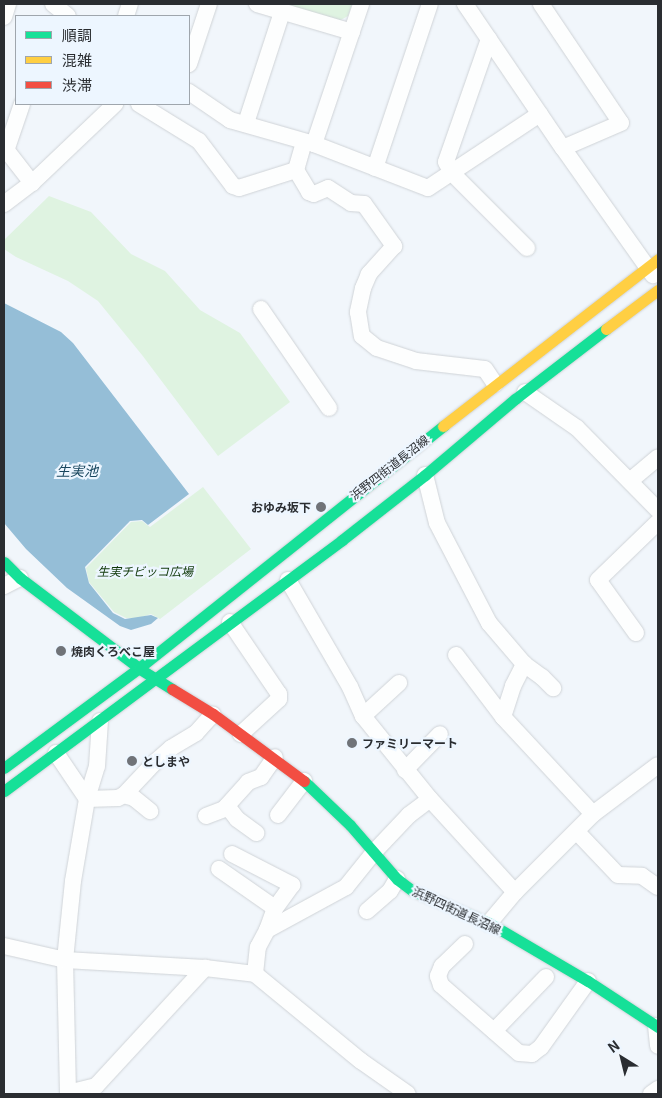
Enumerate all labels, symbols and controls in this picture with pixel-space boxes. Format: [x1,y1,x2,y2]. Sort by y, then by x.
legend [15,15,190,105]
text: 順調 [62,24,92,45]
text: 混雑 [62,49,92,70]
text: 渋滞 [62,74,92,95]
street label: 浜野四街道長沼線 [347,432,431,502]
water label: 生実池 [56,462,98,478]
place label: おゆみ坂下 [251,500,311,514]
marker: おゆみ坂下 [315,501,327,513]
park label: 生実チビッコ広場 [97,564,193,578]
place label: 焼肉くろべこ屋 [71,644,155,658]
marker: 焼肉くろべこ屋 [55,645,67,657]
place label: ファミリーマート [362,736,458,750]
marker: ファミリーマート [346,737,358,749]
place label: としまや [142,754,190,768]
marker: としまや [126,755,138,767]
street label: 浜野四街道長沼線 [410,883,504,937]
north arrow [597,1033,647,1083]
text: N [603,1035,623,1057]

